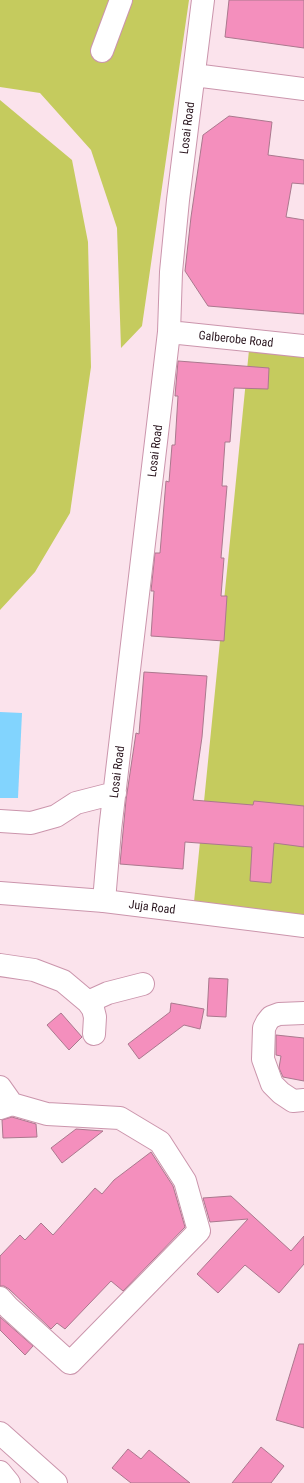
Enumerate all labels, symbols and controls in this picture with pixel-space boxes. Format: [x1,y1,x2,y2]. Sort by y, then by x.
street label: Losai Road [177,101,197,155]
street label: Galberobe Road [198,328,274,350]
street label: Losai Road [145,424,165,478]
street label: Losai Road [107,745,127,799]
street label: Juja Road [128,897,176,917]

